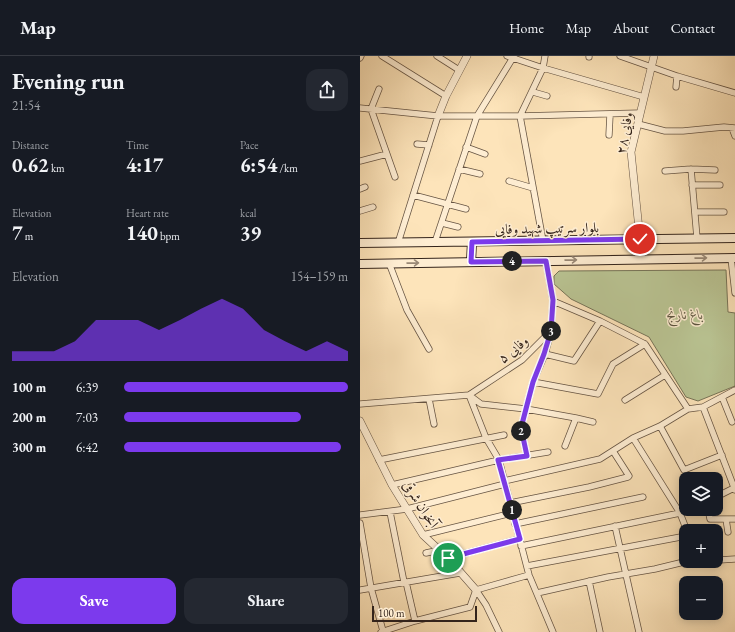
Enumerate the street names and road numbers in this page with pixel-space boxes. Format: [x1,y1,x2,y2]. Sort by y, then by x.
street label: وفایی ۲۸ [611,111,638,156]
street label: بلوار سرتیپ شهید وفایی [495,218,600,240]
street label: وفایی ۵ [494,331,533,368]
street label: آبخوان شرقی [398,477,444,533]

